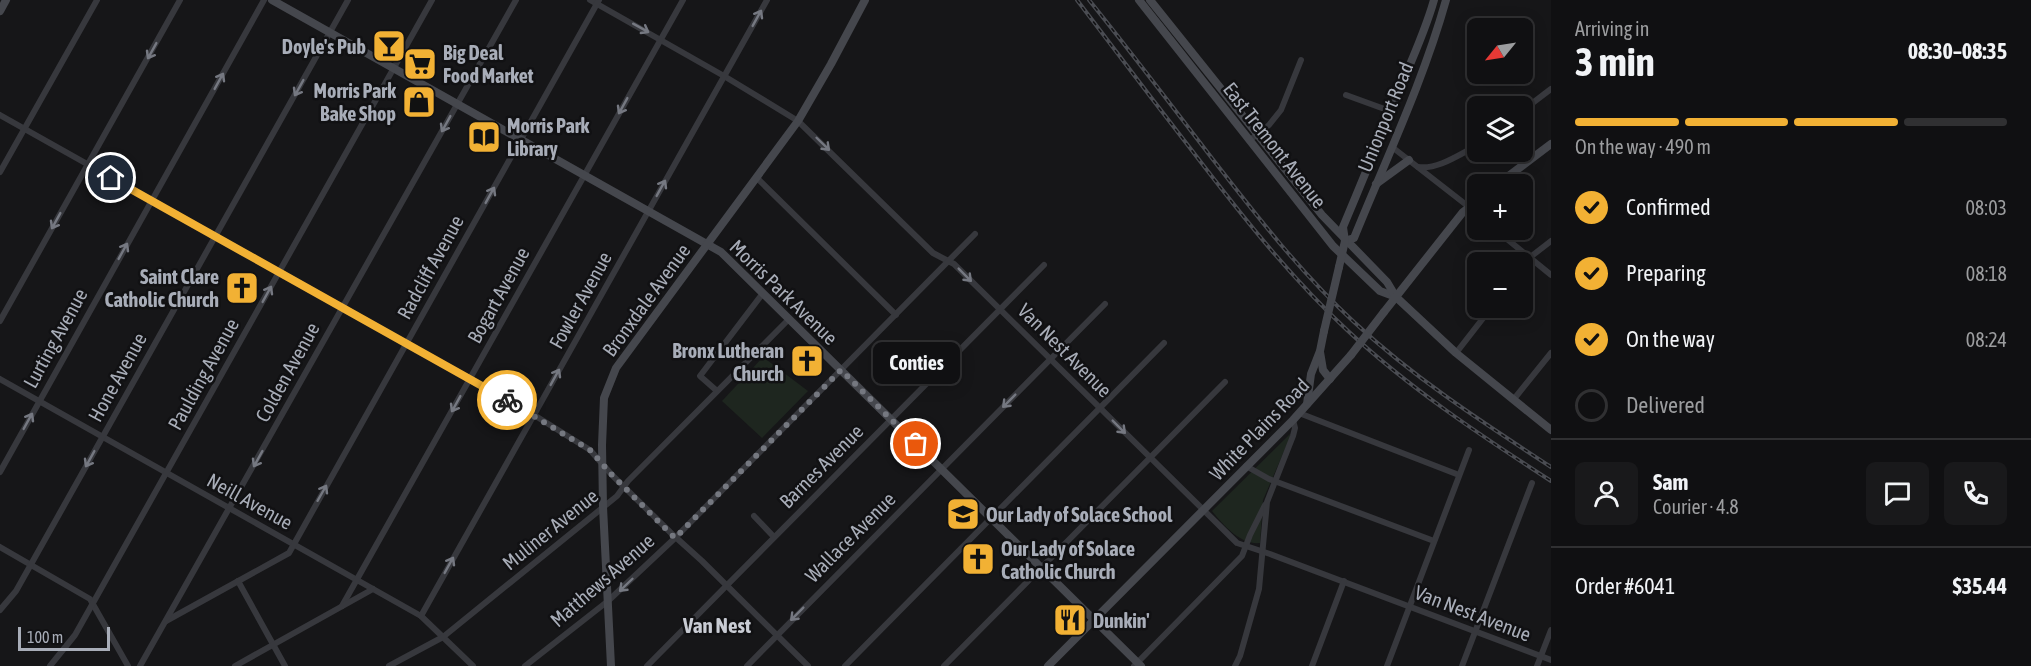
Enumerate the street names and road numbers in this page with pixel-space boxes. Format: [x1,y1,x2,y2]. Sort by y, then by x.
street label: Unionport Road [1353,59,1417,175]
street label: East Tremont Avenue [1219,78,1331,212]
street label: Radcliff Avenue [392,211,468,323]
street label: Morris Park Avenue [725,235,843,349]
street label: Bronxdale Avenue [597,239,695,361]
street label: Bogart Avenue [462,243,534,347]
street label: Fowler Avenue [544,248,616,352]
street label: Lurting Avenue [18,284,92,392]
street label: Van Nest Avenue [1013,298,1117,402]
street label: Paulding Avenue [163,314,243,434]
street label: Colden Avenue [250,318,324,426]
street label: Hone Avenue [83,329,151,425]
street label: White Plains Road [1205,373,1313,485]
street label: Barnes Avenue [774,419,868,513]
street label: Neill Avenue [203,468,297,534]
street label: Muliner Avenue [498,484,602,574]
street label: Wallace Avenue [800,487,900,587]
street label: Matthews Avenue [545,529,659,631]
street label: Van Nest Avenue [1412,580,1534,646]

